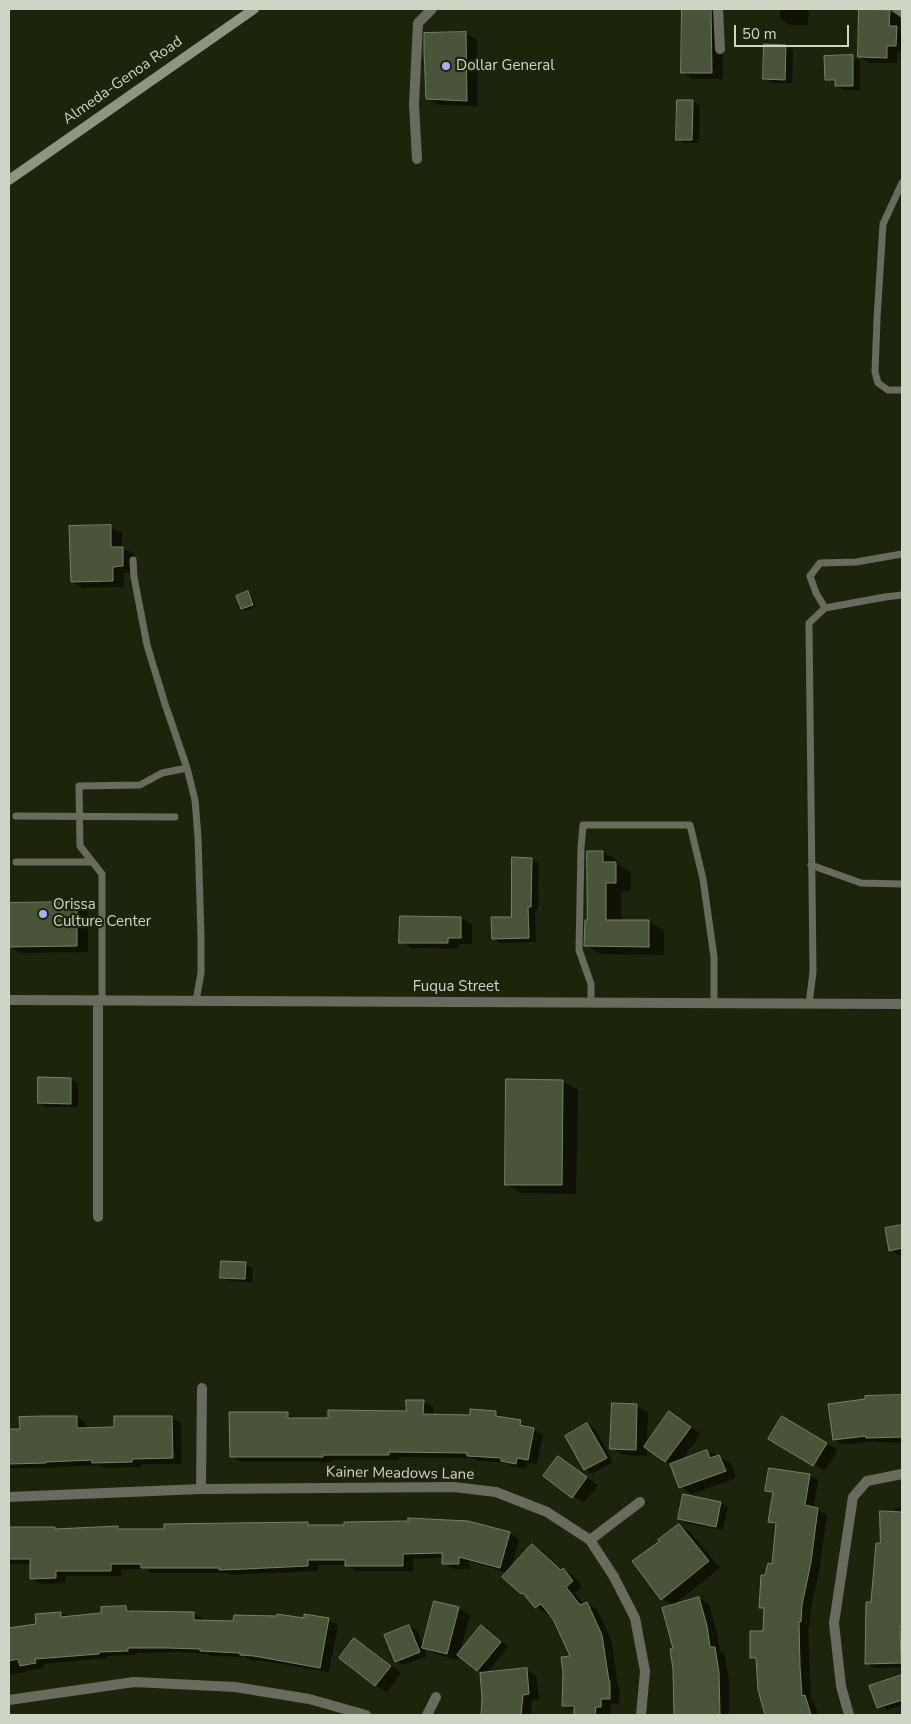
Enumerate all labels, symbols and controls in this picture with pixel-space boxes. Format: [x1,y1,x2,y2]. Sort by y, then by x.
scale bar [736,15,851,47]
text: 50 m [742,24,777,44]
street label: Almeda-Genoa Road [60,33,186,129]
place label: Dollar General [456,57,555,75]
marker: Dollar General [440,60,452,72]
place label: Orissa Culture Center [53,896,151,931]
marker: Orissa Culture Center [37,908,49,920]
street label: Fuqua Street [413,978,499,996]
street label: Kainer Meadows Lane [326,1464,474,1484]

